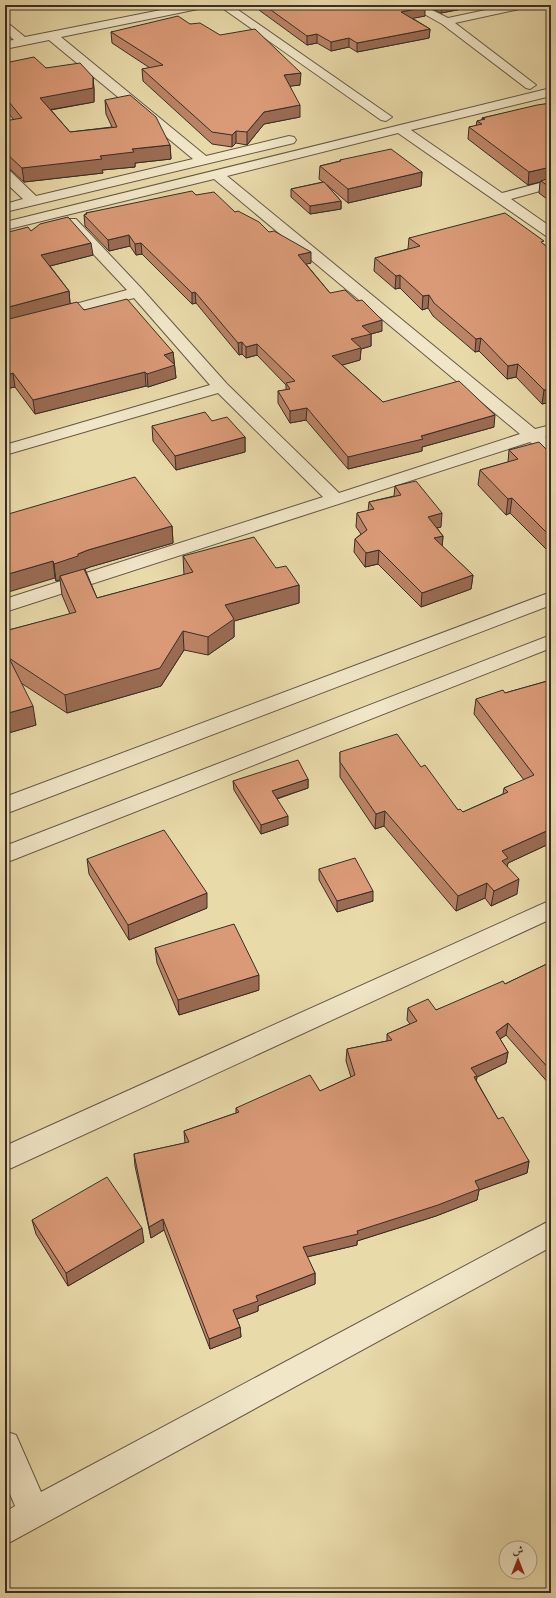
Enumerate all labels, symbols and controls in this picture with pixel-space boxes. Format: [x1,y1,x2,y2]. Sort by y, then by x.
north arrow [498,1540,538,1580]
text: ش [513,1543,524,1558]

